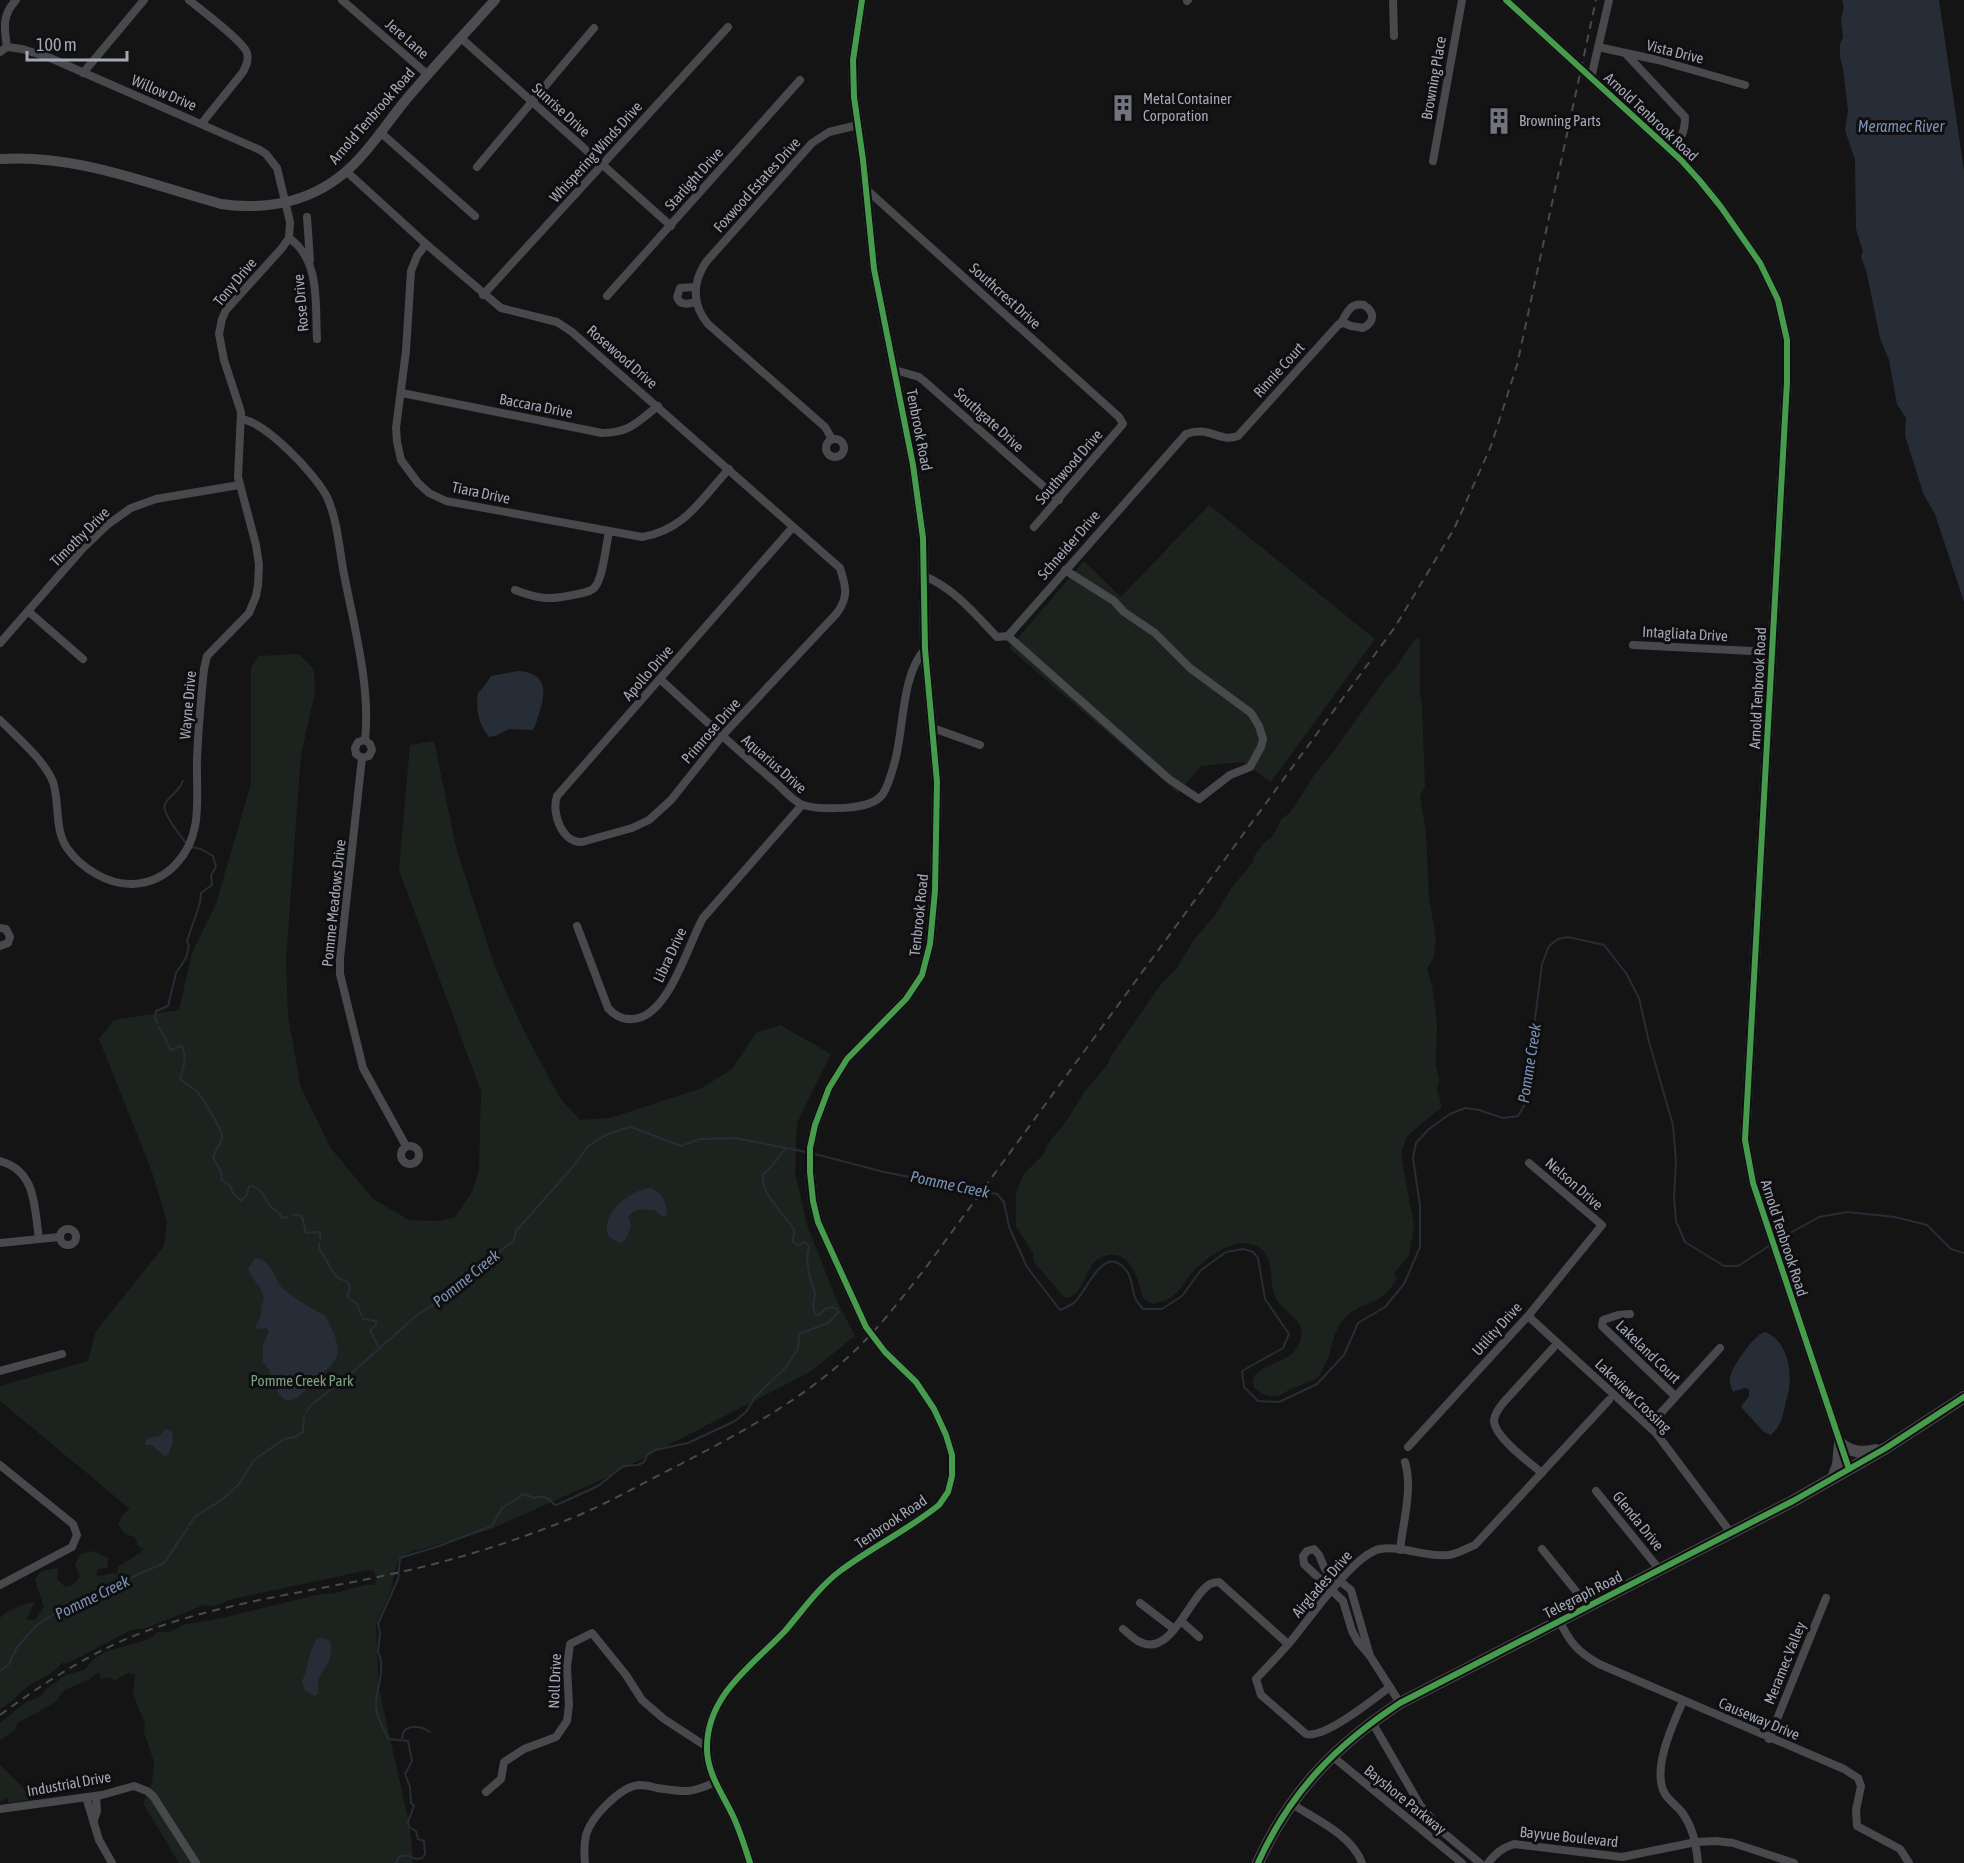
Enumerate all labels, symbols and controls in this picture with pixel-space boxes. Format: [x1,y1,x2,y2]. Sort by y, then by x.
street label: Jere Lane [382,15,433,62]
scale bar [27,24,128,62]
text: 100 m [36,34,77,55]
street label: Browning Place [1418,35,1449,121]
street label: Vista Drive [1645,36,1706,67]
street label: Arnold Tenbrook Road [325,64,418,167]
street label: Arnold Tenbrook Road [1601,69,1702,164]
street label: Willow Drive [129,71,200,114]
street label: Sunrise Drive [529,79,594,140]
place label: Metal Container Corporation [1143,90,1232,124]
building icon: Metal Container Corporation [1108,93,1138,123]
street label: Whispering Winds Drive [546,98,645,206]
building icon: Browning Parts [1484,106,1514,136]
place label: Browning Parts [1519,112,1601,129]
water label: Meramec River [1858,117,1945,135]
street label: Foxwood Estates Drive [710,134,804,235]
street label: Starlight Drive [661,144,726,214]
street label: Tony Drive [210,254,260,309]
street label: Southcrest Drive [966,259,1045,332]
street label: Rose Drive [289,273,311,333]
street label: Rosewood Drive [584,321,661,392]
street label: Rinnie Court [1250,339,1308,400]
street label: Southgate Drive [951,384,1028,455]
street label: Tenbrook Road [903,388,936,472]
street label: Baccara Drive [498,390,574,421]
street label: Southwood Drive [1032,426,1106,507]
street label: Tiara Drive [450,478,512,507]
street label: Timothy Drive [47,503,113,570]
street label: Schneider Drive [1034,506,1103,583]
street label: Intagliata Drive [1642,623,1728,644]
street label: Arnold Tenbrook Road [1746,627,1769,749]
street label: Apollo Drive [619,641,676,704]
street label: Wayne Drive [176,670,199,740]
street label: Primrose Drive [678,694,744,767]
street label: Aquarius Drive [738,731,810,796]
street label: Pomme Meadows Drive [318,838,349,967]
street label: Tenbrook Road [906,873,931,957]
street label: Libra Drive [649,924,690,985]
water label: Pomme Creek [1514,1021,1544,1104]
street label: Nelson Drive [1542,1154,1607,1213]
water label: Pomme Creek [909,1167,992,1201]
street label: Arnold Tenbrook Road [1758,1177,1811,1298]
water label: Pomme Creek [429,1245,504,1310]
street label: Utility Drive [1468,1298,1525,1359]
street label: Lakeland Court [1613,1317,1684,1387]
street label: Lakeview Crossing [1592,1355,1675,1437]
park label: Pomme Creek Park [250,1372,354,1389]
street label: Glenda Drive [1609,1488,1667,1554]
street label: Tenbrook Road [852,1491,930,1552]
street label: Airglades Drive [1288,1547,1355,1620]
street label: Telegraph Road [1541,1568,1625,1622]
water label: Pomme Creek [52,1571,133,1623]
street label: Meramec Valley [1760,1619,1809,1707]
street label: Noll Drive [545,1653,564,1709]
street label: Causeway Drive [1716,1694,1802,1743]
street label: Bayshore Parkway [1361,1761,1450,1838]
street label: Industrial Drive [26,1768,112,1799]
street label: Bayvue Boulevard [1519,1823,1619,1850]

